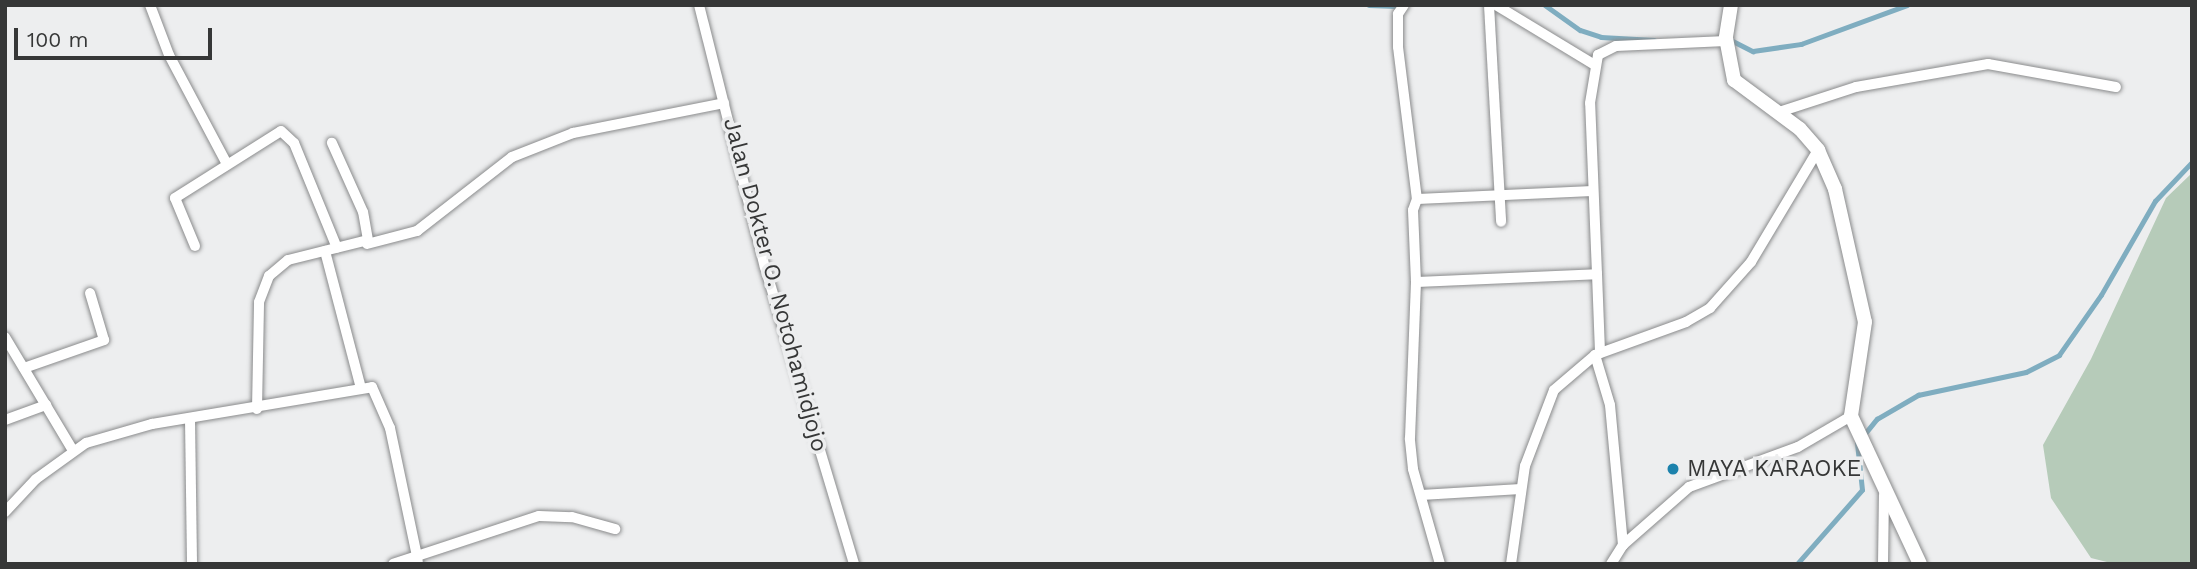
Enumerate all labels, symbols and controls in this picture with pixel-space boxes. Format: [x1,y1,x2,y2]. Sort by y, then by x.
scale bar [18,14,215,58]
text: 100 m [27,27,89,52]
street label: Jalan Dokter O. Notohamidjojo [717,115,833,455]
place label: MAYA KARAOKE [1687,455,1862,483]
marker: MAYA KARAOKE [1665,461,1681,477]

